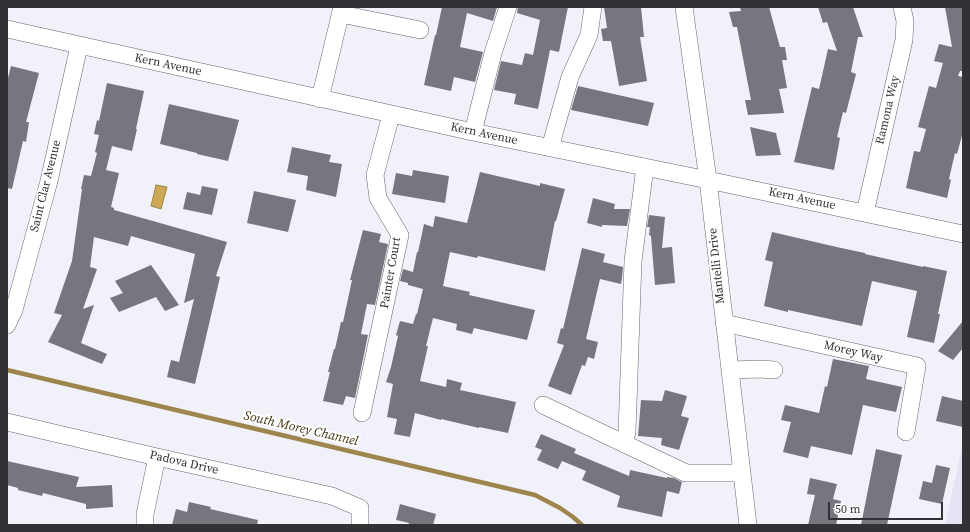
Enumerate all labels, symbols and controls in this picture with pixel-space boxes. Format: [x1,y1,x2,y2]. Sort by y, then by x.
street label: Kern Avenue [133,51,203,79]
street label: Ramona Way [873,74,903,146]
street label: Kern Avenue [449,120,519,148]
street label: Saint Clar Avenue [28,139,64,233]
street label: Kern Avenue [767,185,837,213]
street label: Mantelli Drive [706,227,728,305]
street label: Painter Court [378,236,404,310]
street label: Morey Way [822,338,884,366]
water label: South Morey Channel [242,408,360,450]
street label: Padova Drive [148,448,220,478]
scale bar [830,494,945,520]
text: 50 m [835,501,861,517]

